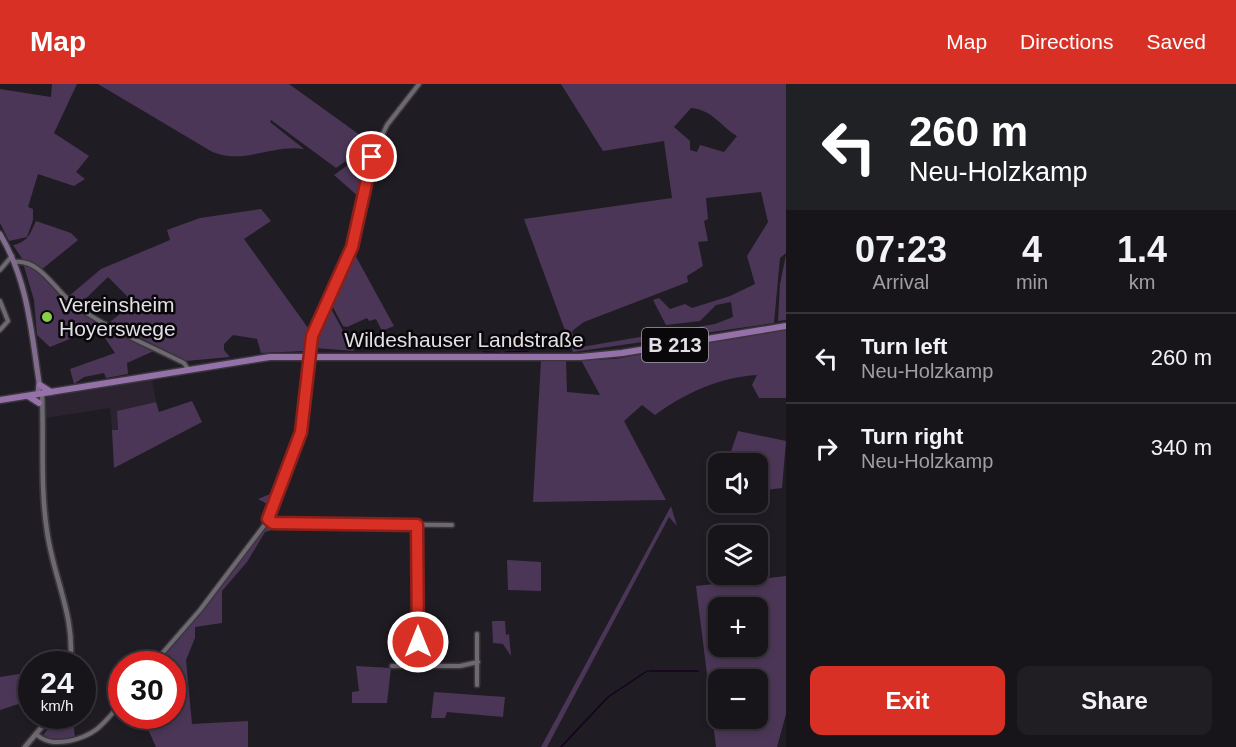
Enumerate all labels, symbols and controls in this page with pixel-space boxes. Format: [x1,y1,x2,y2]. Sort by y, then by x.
text: Map [30,26,86,57]
text: Map [946,30,987,53]
text: Directions [1020,30,1113,53]
text: Saved [1146,30,1206,53]
icon: left [810,108,888,186]
text: 260 m [909,108,1028,155]
pin [346,131,397,182]
icon: arrive [355,140,388,173]
text: Neu-Holzkamp [909,157,1088,187]
text: 07:23 [855,229,947,270]
text: 4 [1022,229,1042,270]
text: 1.4 [1117,229,1167,270]
text: Arrival [873,271,929,293]
text: min [1016,271,1048,293]
text: km [1129,271,1155,293]
place label: Vereinsheim Hoyerswege [59,293,176,340]
marker: Vereinsheim Hoyerswege [40,310,54,324]
street label: Wildeshauser Landstraße [344,328,584,351]
road number: B 213 [642,328,708,362]
text: Turn left [861,334,947,359]
icon: left [810,342,843,375]
text: 260 m [1151,345,1212,370]
text: Neu-Holzkamp [861,360,993,382]
text: Turn right [861,424,963,449]
icon: right [810,432,843,465]
text: 340 m [1151,435,1212,460]
text: Neu-Holzkamp [861,450,993,472]
map controls [708,453,768,729]
button: sound [708,453,768,513]
button: layers [708,525,768,585]
button: + [708,597,768,657]
position arrow [386,610,450,674]
speed limit sign: 30 [108,651,186,729]
text: 24 [40,666,74,699]
button: Exit [810,666,1005,735]
button: Share [1017,666,1212,735]
button: − [708,669,768,729]
text: km/h [41,697,73,714]

